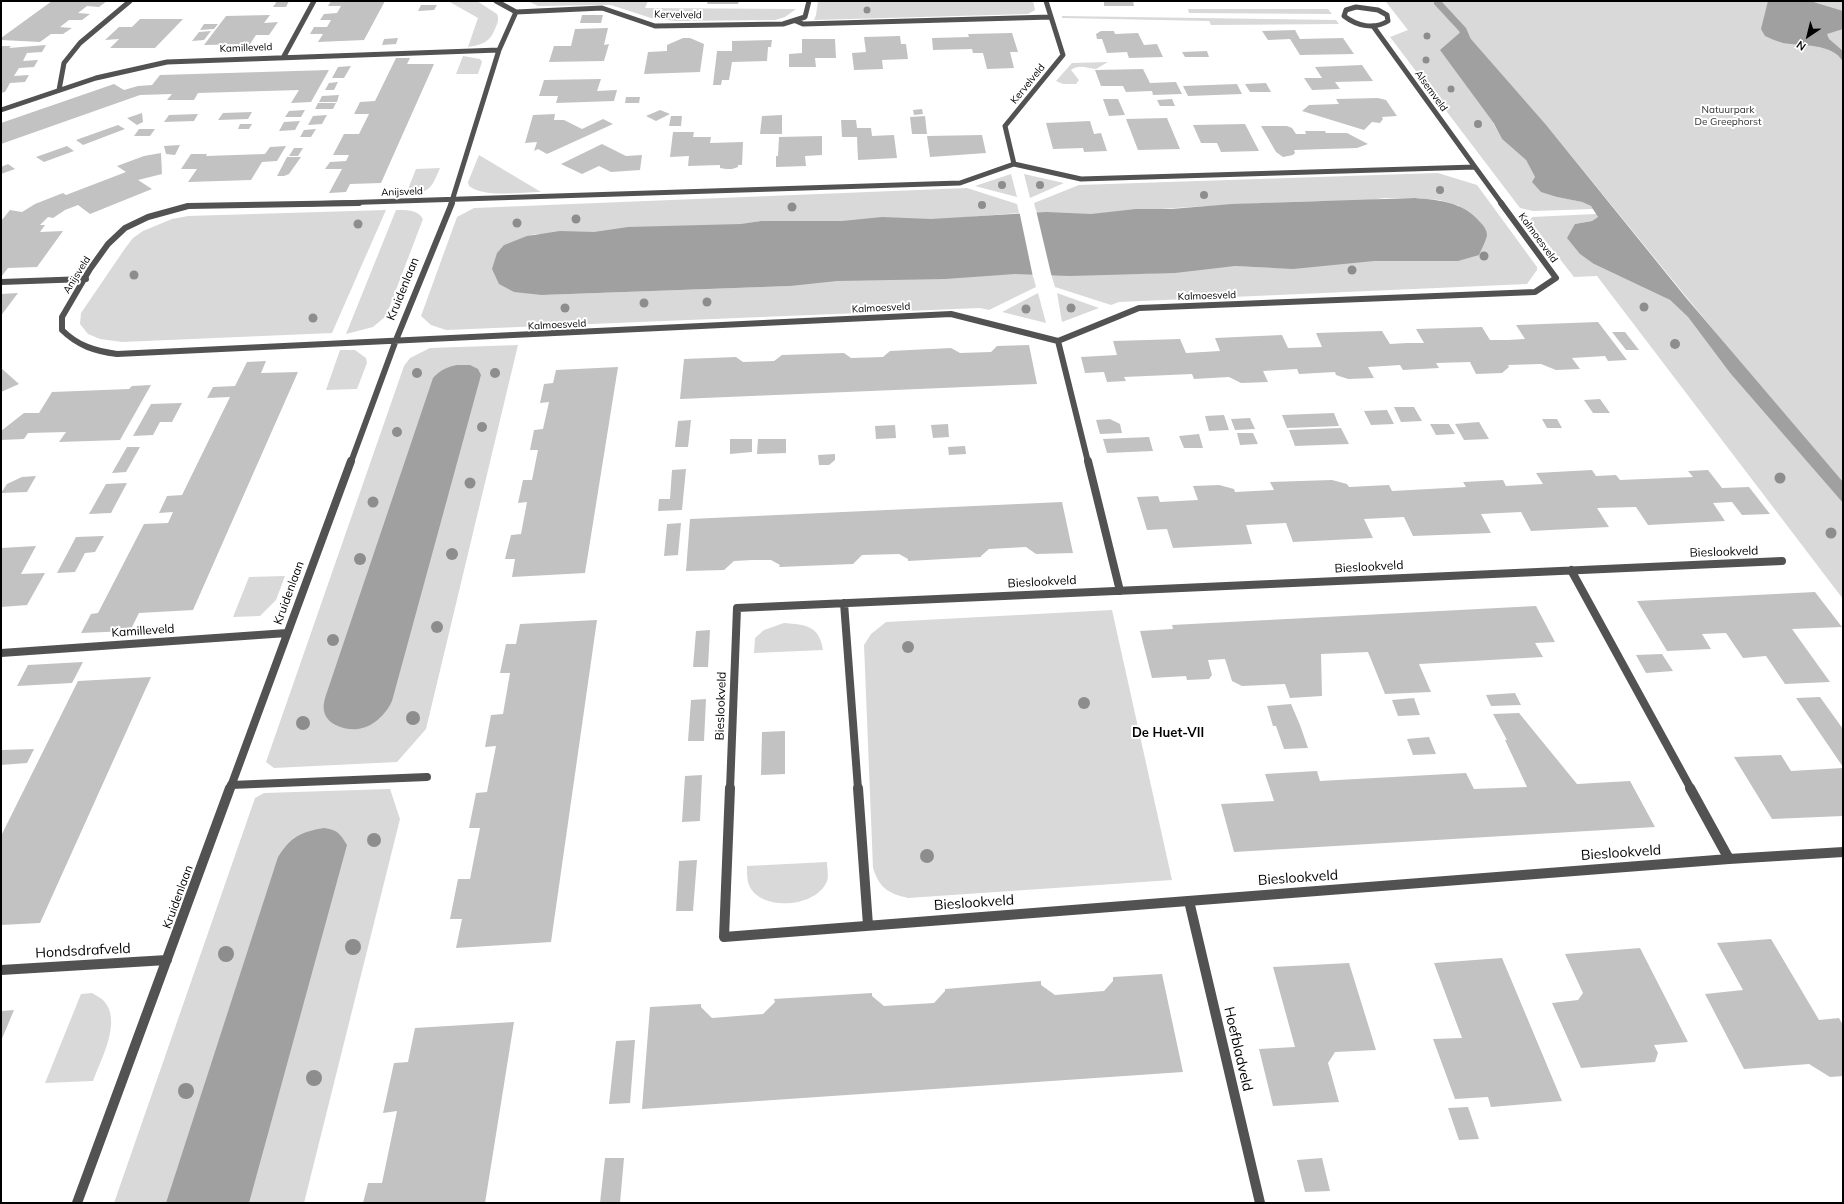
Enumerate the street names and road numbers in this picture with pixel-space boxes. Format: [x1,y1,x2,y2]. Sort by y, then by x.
street label: Kervelveld [654,9,702,21]
street label: Kamilleveld [219,41,273,55]
street label: Kervelveld [1008,62,1048,106]
street label: Alsemveld [1412,68,1450,114]
street label: Anijsveld [381,185,423,199]
street label: Kalmoesveld [1516,211,1560,265]
street label: Anijsveld [61,254,93,296]
street label: Kruidenlaan [384,255,422,323]
street label: Kalmoesveld [1178,289,1236,303]
street label: Kalmoesveld [851,300,911,316]
street label: Kalmoesveld [527,317,587,333]
street label: Bieslookveld [1689,544,1759,560]
street label: Bieslookveld [1334,558,1404,576]
street label: Kruidenlaan [271,559,307,627]
street label: Bieslookveld [1007,573,1077,591]
street label: Kamilleveld [111,622,175,640]
street label: Bieslookveld [713,671,729,741]
street label: Bieslookveld [1580,842,1662,864]
street label: Kruidenlaan [160,863,196,931]
street label: Bieslookveld [1257,867,1339,889]
street label: Bieslookveld [933,892,1015,914]
street label: Hondsdrafveld [35,940,131,962]
street label: Hoefbladveld [1220,1005,1256,1093]

